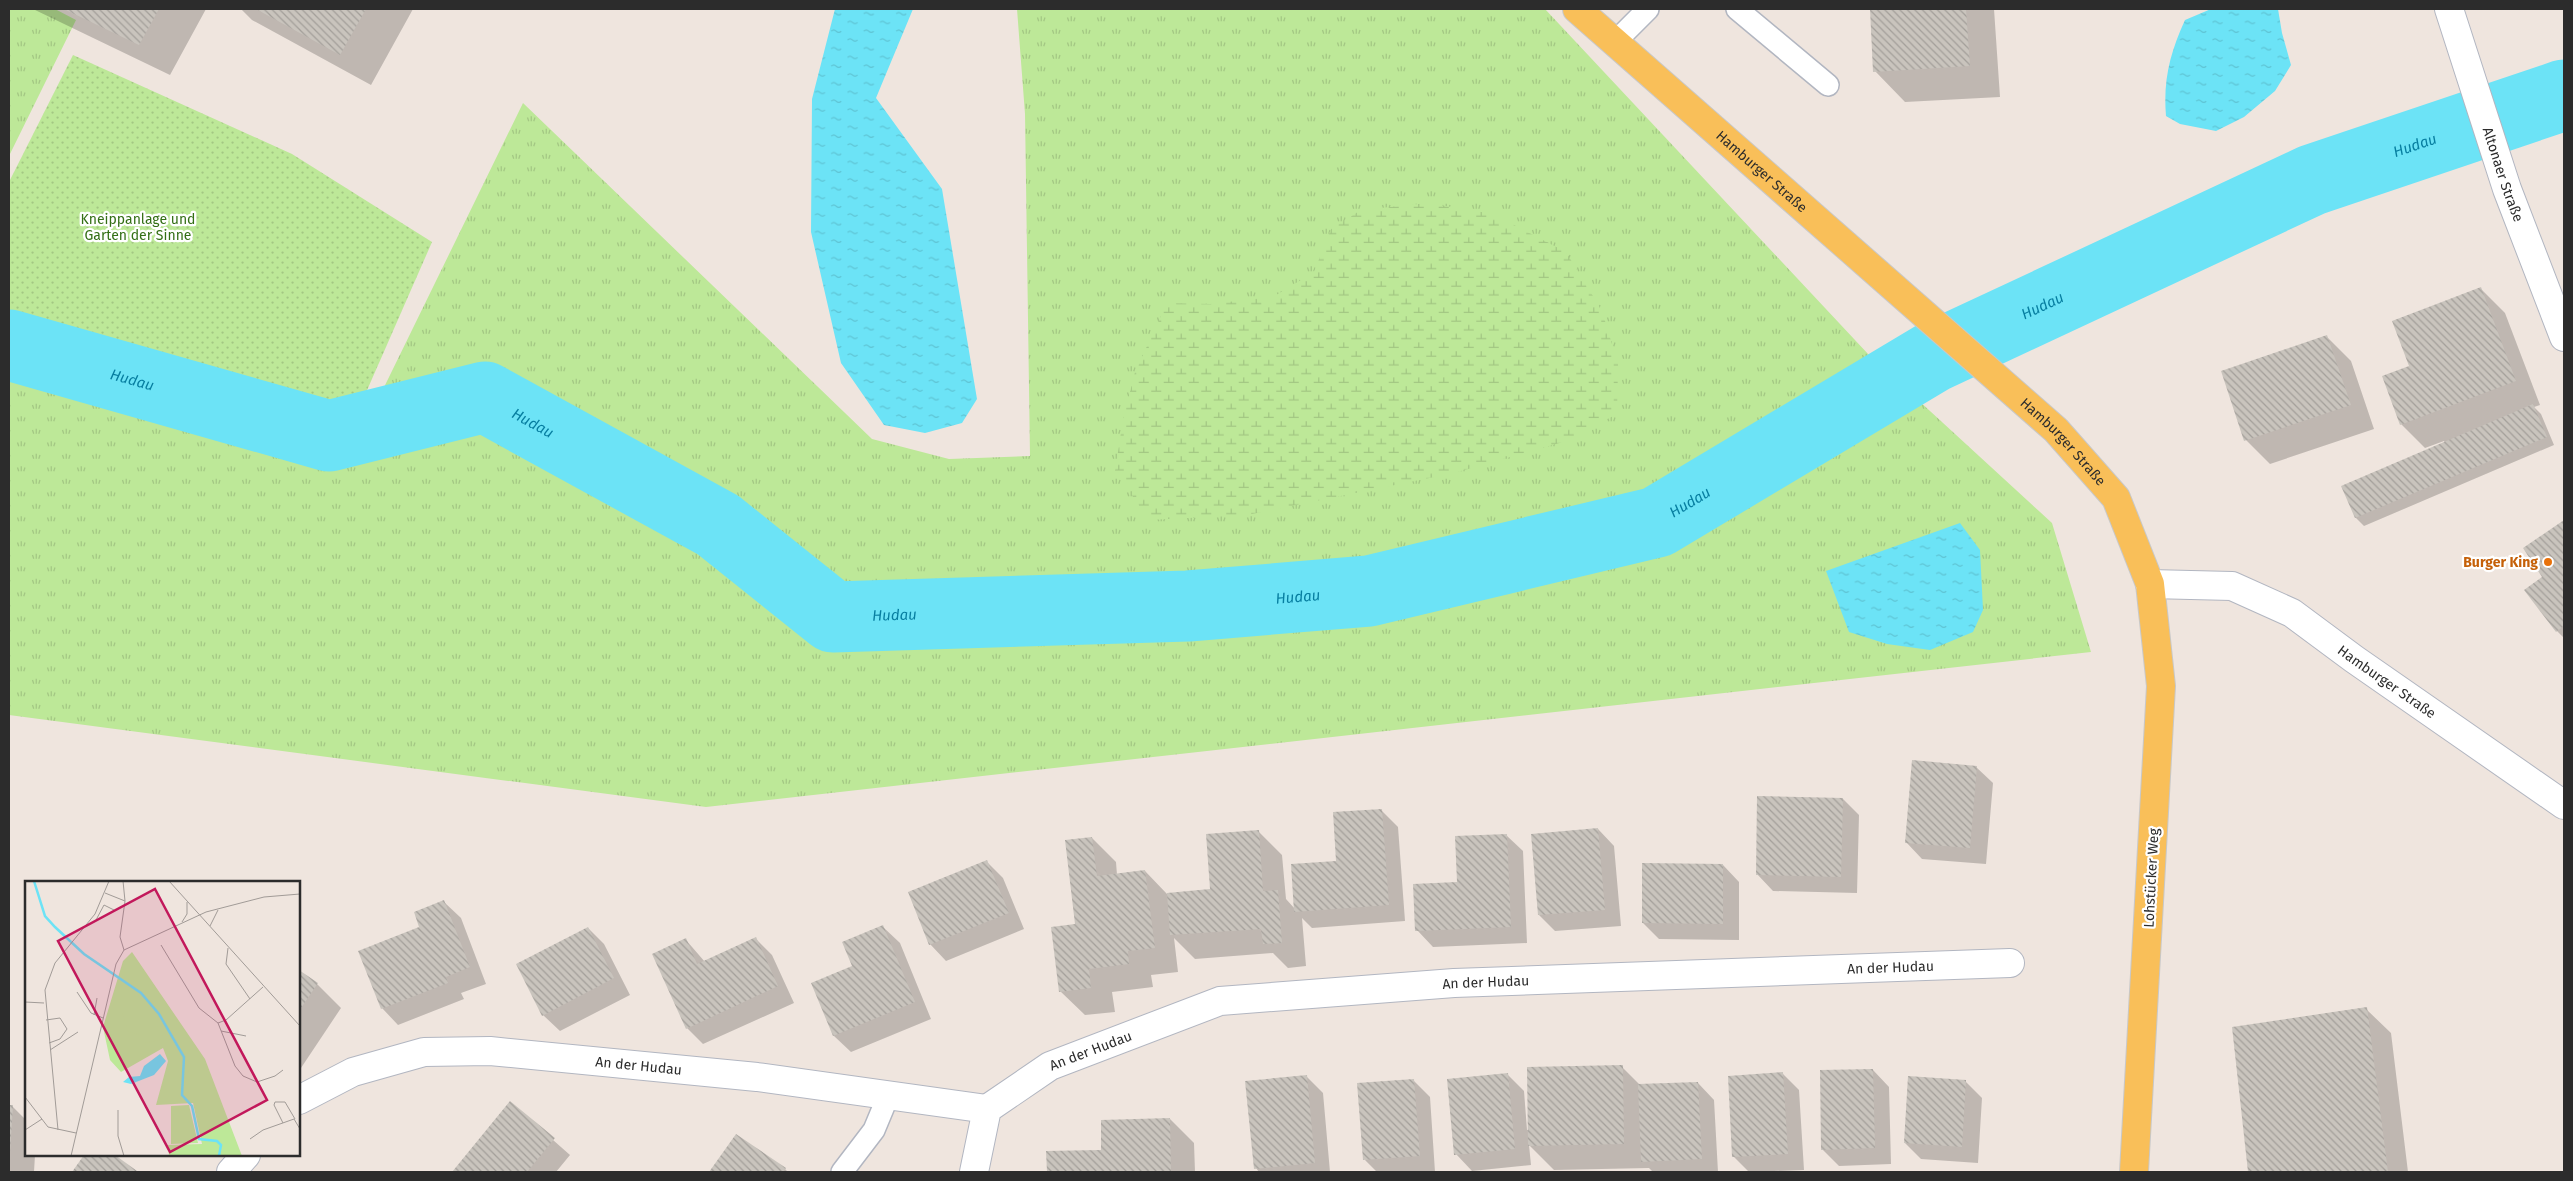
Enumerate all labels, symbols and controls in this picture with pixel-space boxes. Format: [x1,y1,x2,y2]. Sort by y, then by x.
street label: Altonaer Straße [2479,125,2527,224]
street label: Hamburger Straße [1712,127,1811,216]
water label: Hudau [2391,130,2439,161]
park label: Kneippanlage und Garten der Sinne [81,211,195,244]
water label: Hudau [2018,288,2067,323]
water label: Hudau [108,365,156,395]
street label: Hamburger Straße [2017,395,2109,489]
water label: Hudau [509,405,557,442]
water label: Hudau [1666,483,1714,521]
place label: Burger King [2463,554,2538,571]
marker: Burger King [2542,556,2554,568]
water label: Hudau [1275,586,1321,608]
water label: Hudau [872,605,917,625]
street label: Hamburger Straße [2334,642,2439,722]
street label: Lohstücker Weg [2140,827,2163,928]
inset map [25,881,300,1156]
street label: An der Hudau [1847,958,1934,978]
street label: An der Hudau [1442,972,1529,993]
street label: An der Hudau [1047,1028,1134,1074]
street label: An der Hudau [595,1053,683,1079]

